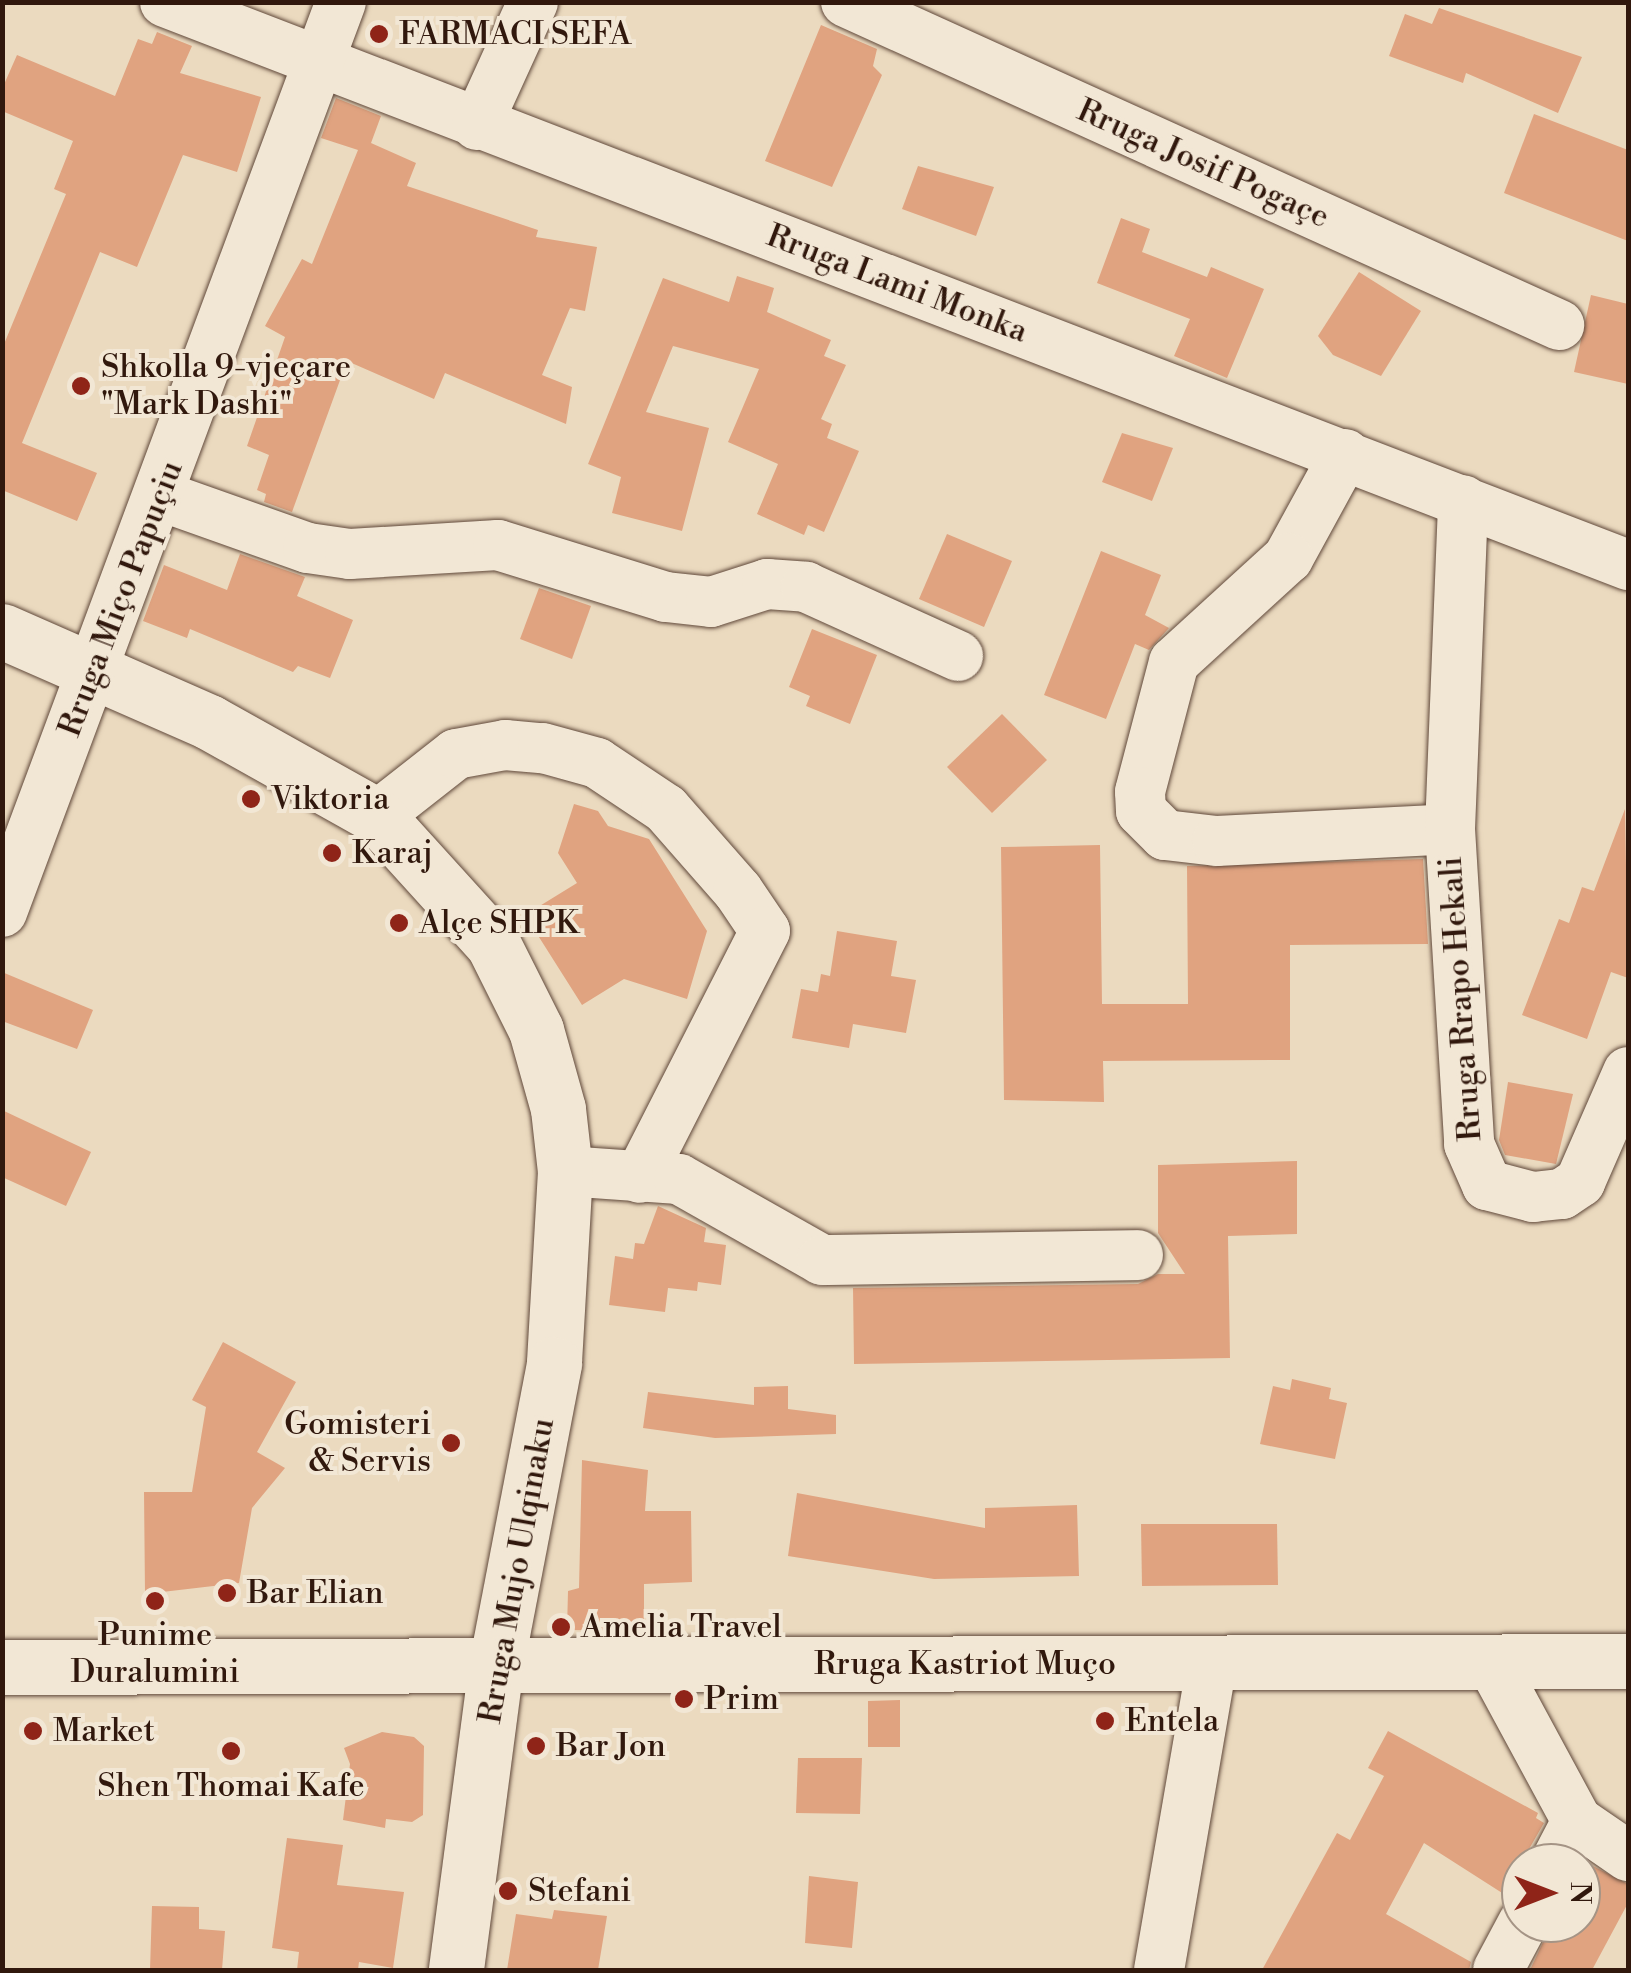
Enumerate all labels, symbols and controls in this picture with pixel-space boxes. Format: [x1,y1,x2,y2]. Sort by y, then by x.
place label: FARMACI SEFA [399,15,632,53]
marker: FARMACI SEFA [368,23,390,45]
street label: Rruga Josif Pogaçe [1071,91,1335,237]
street label: Rruga Lami Monka [761,217,1033,351]
place label: Shkolla 9-vjeçare "Mark Dashi" [101,349,351,424]
marker: Shkolla 9-vjeçare "Mark Dashi" [70,375,92,397]
street label: Rruga Miço Papuçiu [51,456,191,742]
place label: Viktoria [271,780,389,818]
marker: Viktoria [240,788,262,810]
place label: Karaj [352,834,433,872]
marker: Karaj [321,842,343,864]
street label: Rruga Rrapo Hekali [1432,855,1490,1143]
place label: Alçe SHPK [419,904,579,942]
marker: Alçe SHPK [388,912,410,934]
place label: Gomisteri & Servis [284,1406,431,1481]
street label: Rruga Mujo Ulqinaku [471,1415,563,1727]
marker: Gomisteri & Servis [440,1432,462,1454]
place label: Bar Elian [247,1574,384,1612]
marker: Bar Elian [216,1582,238,1604]
marker: Punime Duralumini [144,1590,166,1612]
place label: Amelia Travel [581,1608,782,1646]
marker: Amelia Travel [550,1616,572,1638]
place label: Punime Duralumini [71,1617,239,1692]
street label: Rruga Kastriot Muço [814,1645,1116,1683]
place label: Prim [704,1680,779,1718]
marker: Prim [673,1688,695,1710]
place label: Entela [1125,1702,1219,1740]
marker: Entela [1094,1710,1116,1732]
place label: Market [53,1712,155,1750]
marker: Market [22,1720,44,1742]
place label: Bar Jon [556,1727,666,1765]
marker: Bar Jon [525,1735,547,1757]
marker: Shen Thomai Kafe [220,1740,242,1762]
place label: Shen Thomai Kafe [97,1767,365,1805]
north arrow [1501,1843,1601,1943]
place label: Stefani [528,1872,631,1910]
marker: Stefani [497,1880,519,1902]
text: N [1562,1882,1597,1904]

